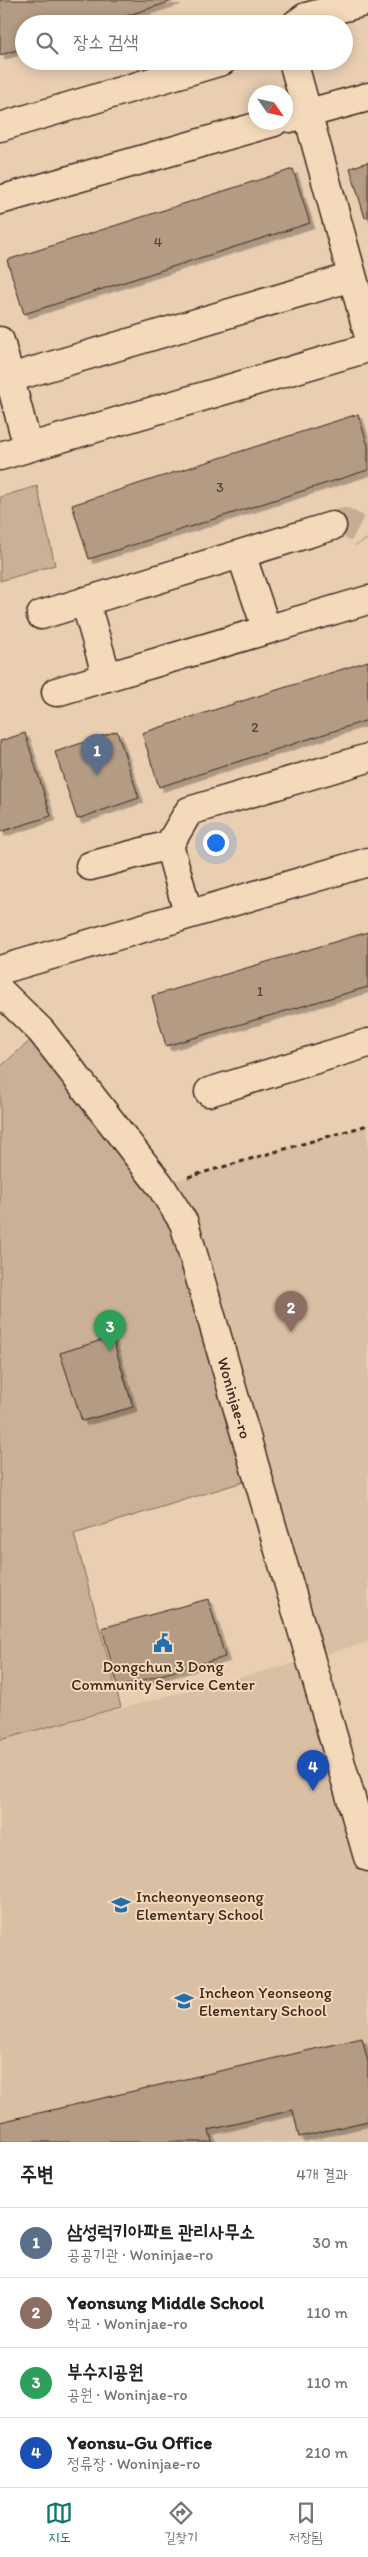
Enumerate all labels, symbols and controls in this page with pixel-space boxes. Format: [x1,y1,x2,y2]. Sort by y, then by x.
search box [15,15,353,70]
icon: search [33,29,61,57]
text: 장소 검색 [73,30,138,53]
north arrow [248,85,293,130]
house number: 4 [154,234,163,251]
house number: 3 [216,479,224,496]
house number: 2 [251,719,259,736]
pin: 1 [81,734,113,775]
your location [203,830,229,856]
house number: 1 [257,983,264,1000]
pin: 2 [275,1291,307,1332]
pin: 3 [94,1310,126,1351]
street label: Woninjae-ro [213,1355,255,1441]
public building icon: Dongchun 3 Dong Community Service Center [152,1632,174,1654]
place label: Dongchun 3 Dong Community Service Center [71,1657,255,1694]
pin: 4 [297,1750,329,1791]
place label: Incheonyeonseong Elementary School [136,1887,264,1924]
school or university icon: Incheonyeonseong Elementary School [110,1894,132,1916]
place label: Incheon Yeonseong Elementary School [199,1983,333,2020]
school or university icon: Incheon Yeonseong Elementary School [173,1990,195,2012]
text: 주변 [20,2161,54,2186]
text: 4개 결과 [296,2165,348,2184]
text: 삼성럭키아파트 관리사무소 [67,2220,255,2243]
text: 1 [32,2233,40,2252]
text: 30 m [312,2233,348,2252]
text: 공공기관 · Woninjae-ro [67,2245,213,2264]
text: Yeonsung Middle School [67,2291,264,2314]
text: 2 [32,2303,40,2322]
text: 110 m [306,2303,348,2322]
text: 학교 · Woninjae-ro [67,2314,188,2333]
text: 부수지공원 [67,2360,143,2383]
text: 3 [32,2373,40,2392]
text: 110 m [306,2373,348,2392]
text: 공원 · Woninjae-ro [67,2385,188,2404]
text: Yeonsu-Gu Office [67,2431,212,2454]
text: 4 [31,2443,41,2462]
text: 210 m [305,2443,348,2462]
text: 정류장 · Woninjae-ro [67,2454,200,2473]
tab: 지도 [45,2499,73,2547]
tab: 길찾기 [164,2499,198,2547]
tab: 저장됨 [289,2499,323,2547]

